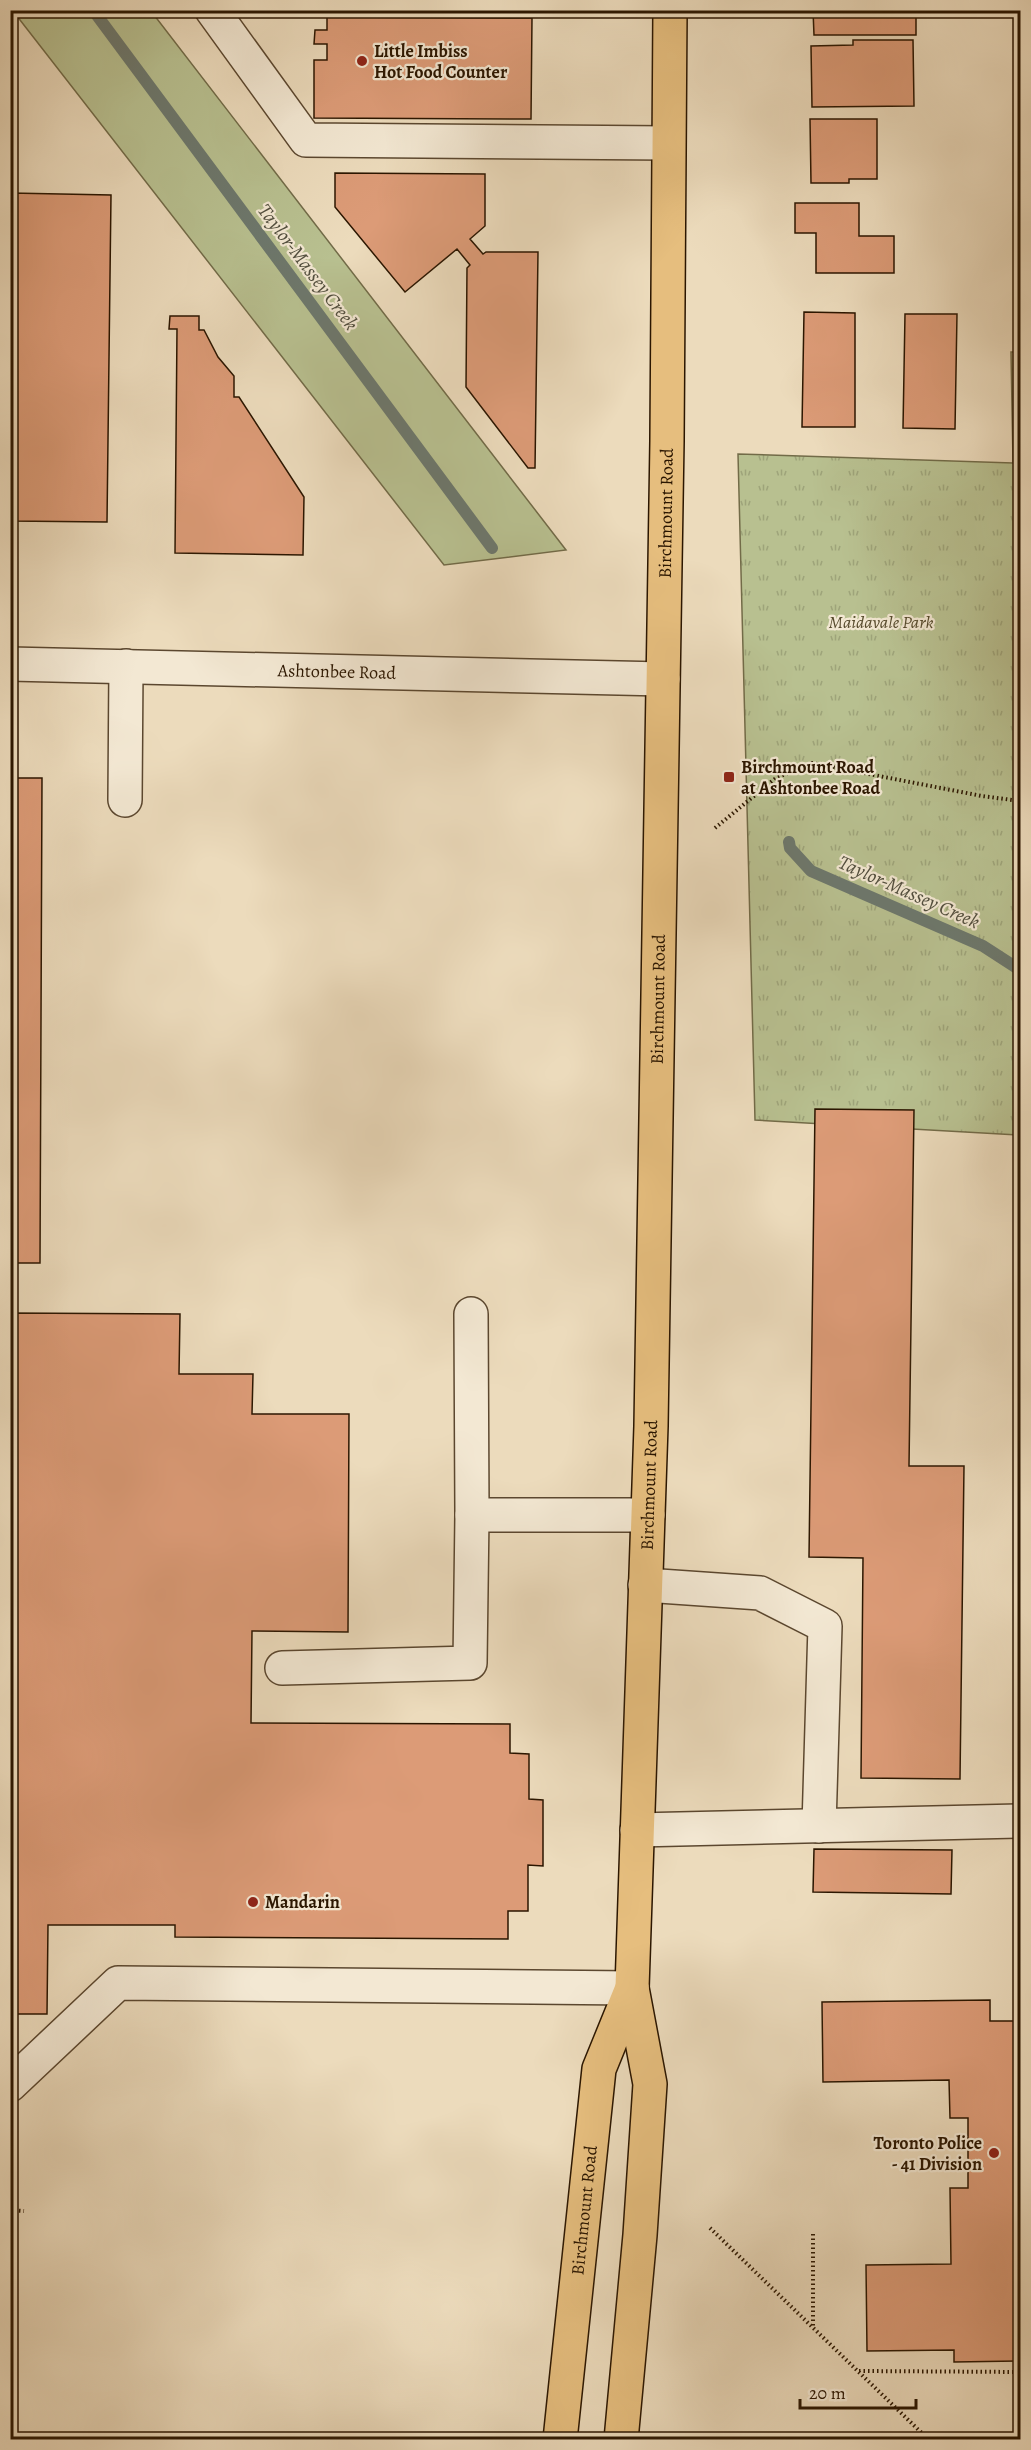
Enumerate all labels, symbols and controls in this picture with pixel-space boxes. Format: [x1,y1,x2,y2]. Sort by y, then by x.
place label: Little Imbiss Hot Food Counter [374,39,508,84]
marker: Little Imbiss Hot Food Counter [355,54,369,68]
water label: Taylor-Massey Creek [251,198,365,336]
street label: Birchmount Road [653,448,679,579]
park label: Maidavale Park [829,610,933,634]
street label: Ashtonbee Road [276,658,397,685]
place label: Birchmount Road at Ashtonbee Road [741,755,881,800]
marker: Birchmount Road at Ashtonbee Road [722,770,736,784]
water label: Taylor-Massey Creek [834,849,984,935]
street label: Birchmount Road [645,934,671,1065]
street label: Birchmount Road [635,1420,663,1551]
place label: Mandarin [265,1890,340,1914]
marker: Mandarin [246,1895,260,1909]
place label: Toronto Police - 41 Division [873,2131,982,2176]
street label: Birchmount Road [565,2144,603,2276]
marker: Toronto Police - 41 Division [987,2146,1001,2160]
scale bar [800,2372,916,2410]
text: 20 m [809,2381,846,2405]

